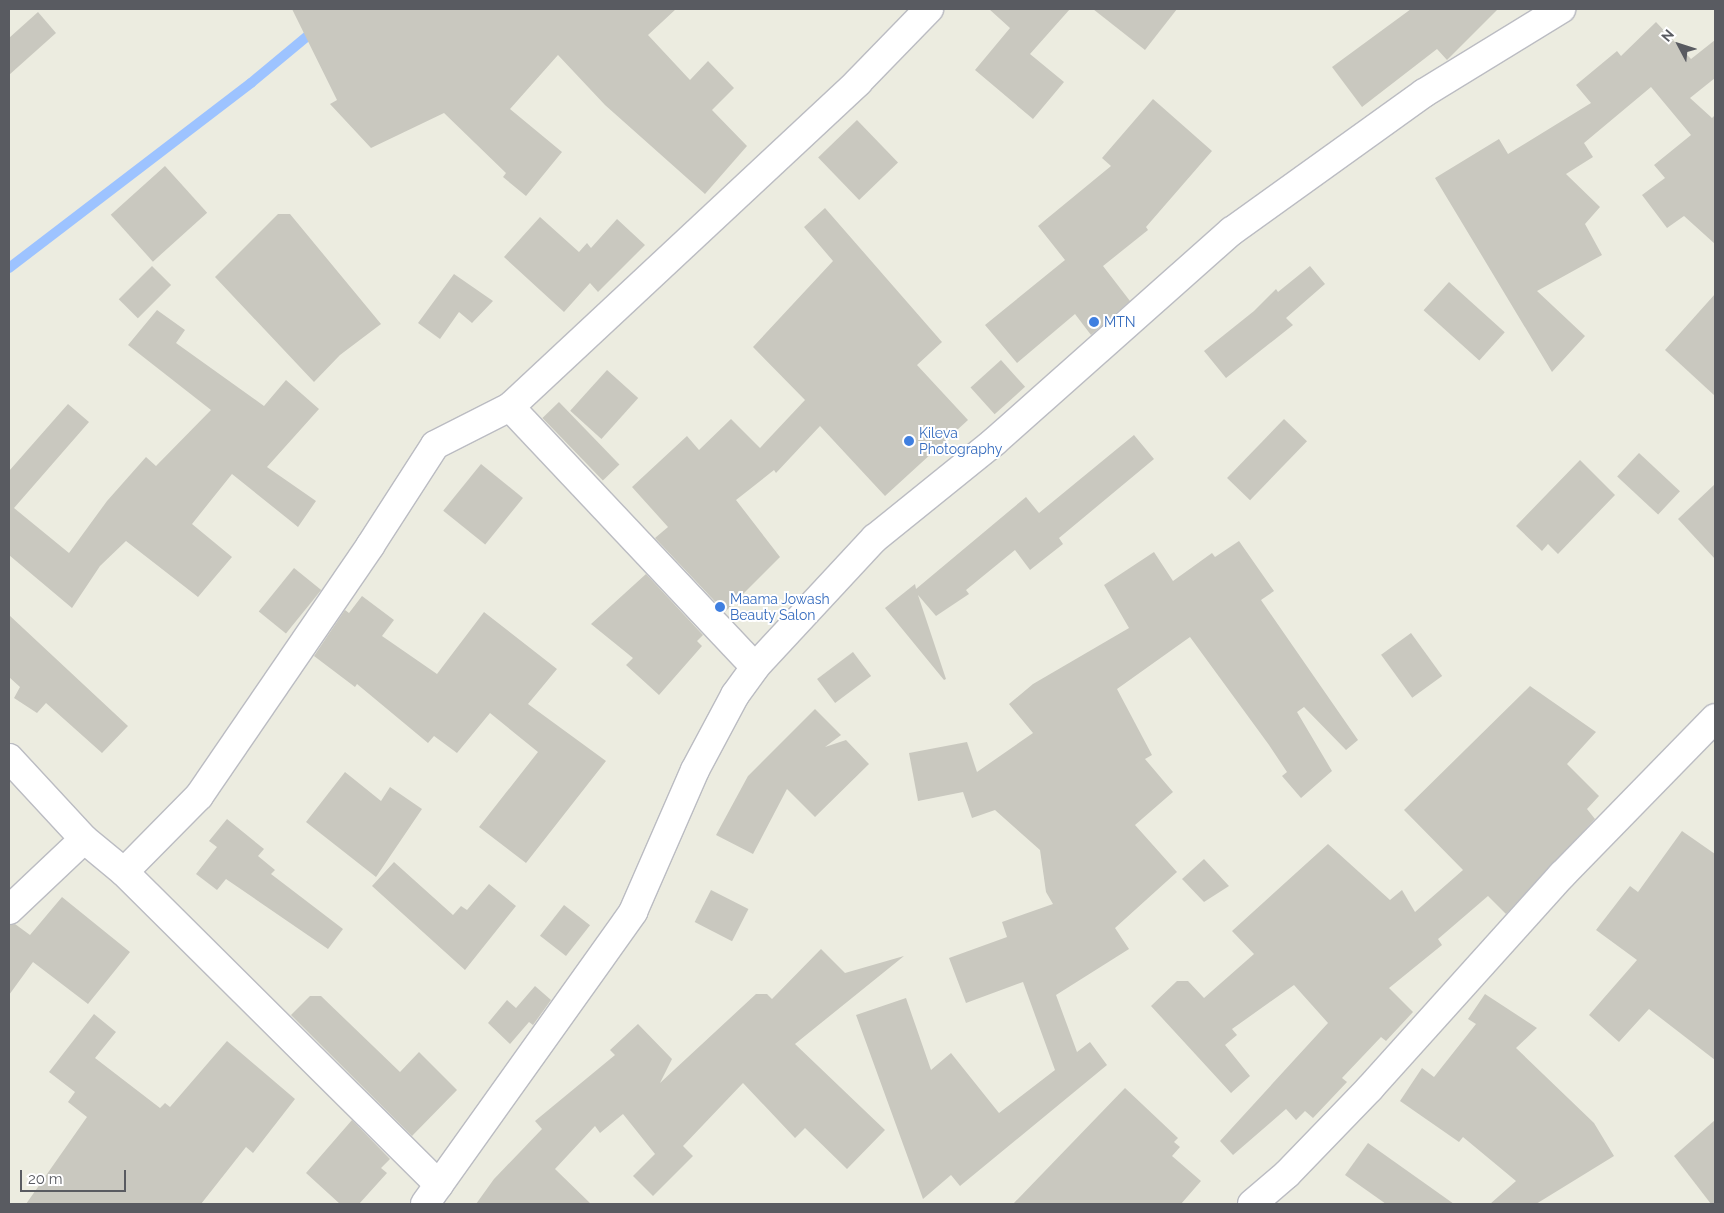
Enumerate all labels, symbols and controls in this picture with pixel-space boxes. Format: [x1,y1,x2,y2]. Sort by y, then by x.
north arrow [1654,20,1704,70]
text: N [1658,26,1677,45]
place label: MTN [1104,314,1136,330]
marker: MTN [1088,316,1100,328]
place label: Kileva Photography [919,425,1002,458]
marker: Kileva Photography [903,435,915,447]
place label: Maama Jowash Beauty Salon [730,591,830,624]
marker: Maama Jowash Beauty Salon [714,601,726,613]
scale bar [22,1160,129,1192]
text: 20 m [28,1170,63,1188]

